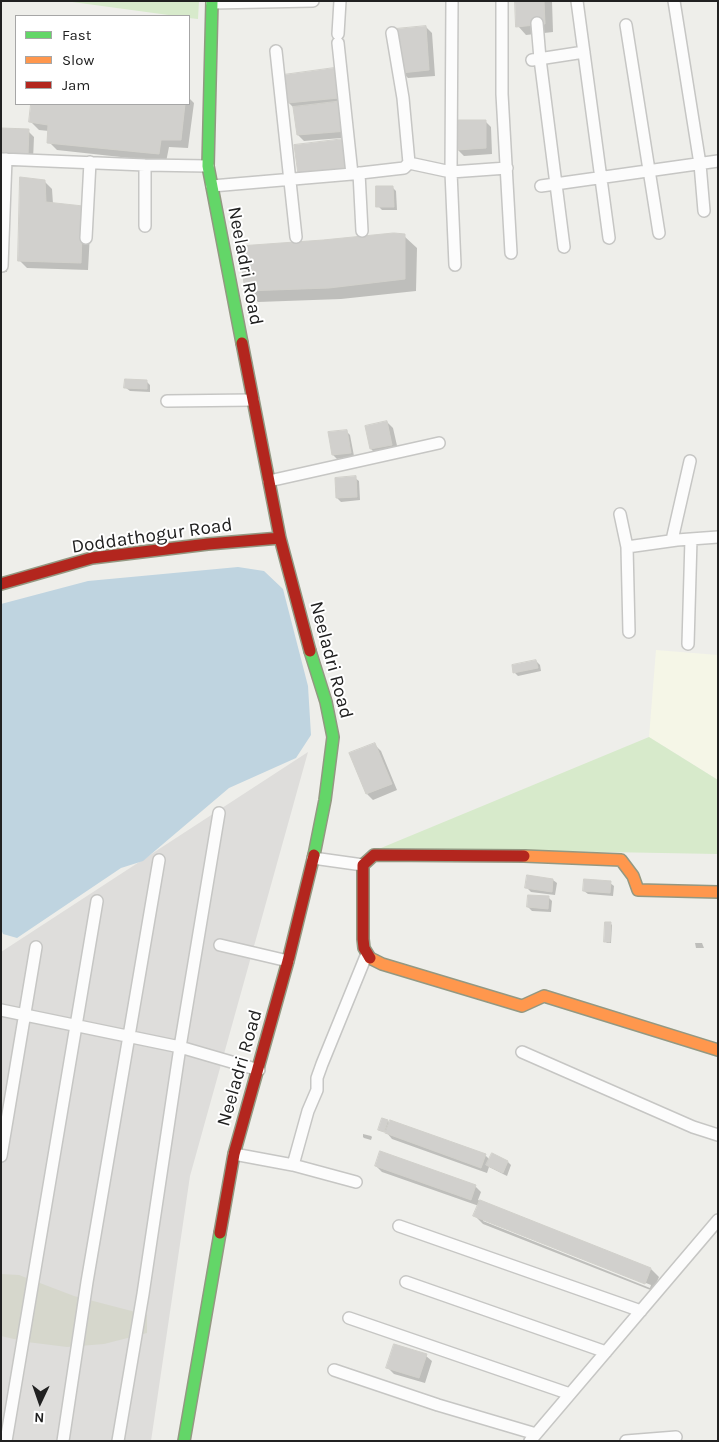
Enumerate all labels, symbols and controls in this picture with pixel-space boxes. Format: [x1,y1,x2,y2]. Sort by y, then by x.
legend [15,15,190,105]
text: Fast [62,26,91,44]
text: Slow [62,51,94,69]
text: Jam [62,76,90,94]
street label: Neeladri Road [222,205,268,327]
street label: Doddathogur Road [70,513,234,559]
street label: Neeladri Road [304,599,358,721]
street label: Neeladri Road [212,1007,268,1129]
north arrow [15,1377,65,1427]
text: N [34,1409,45,1426]

